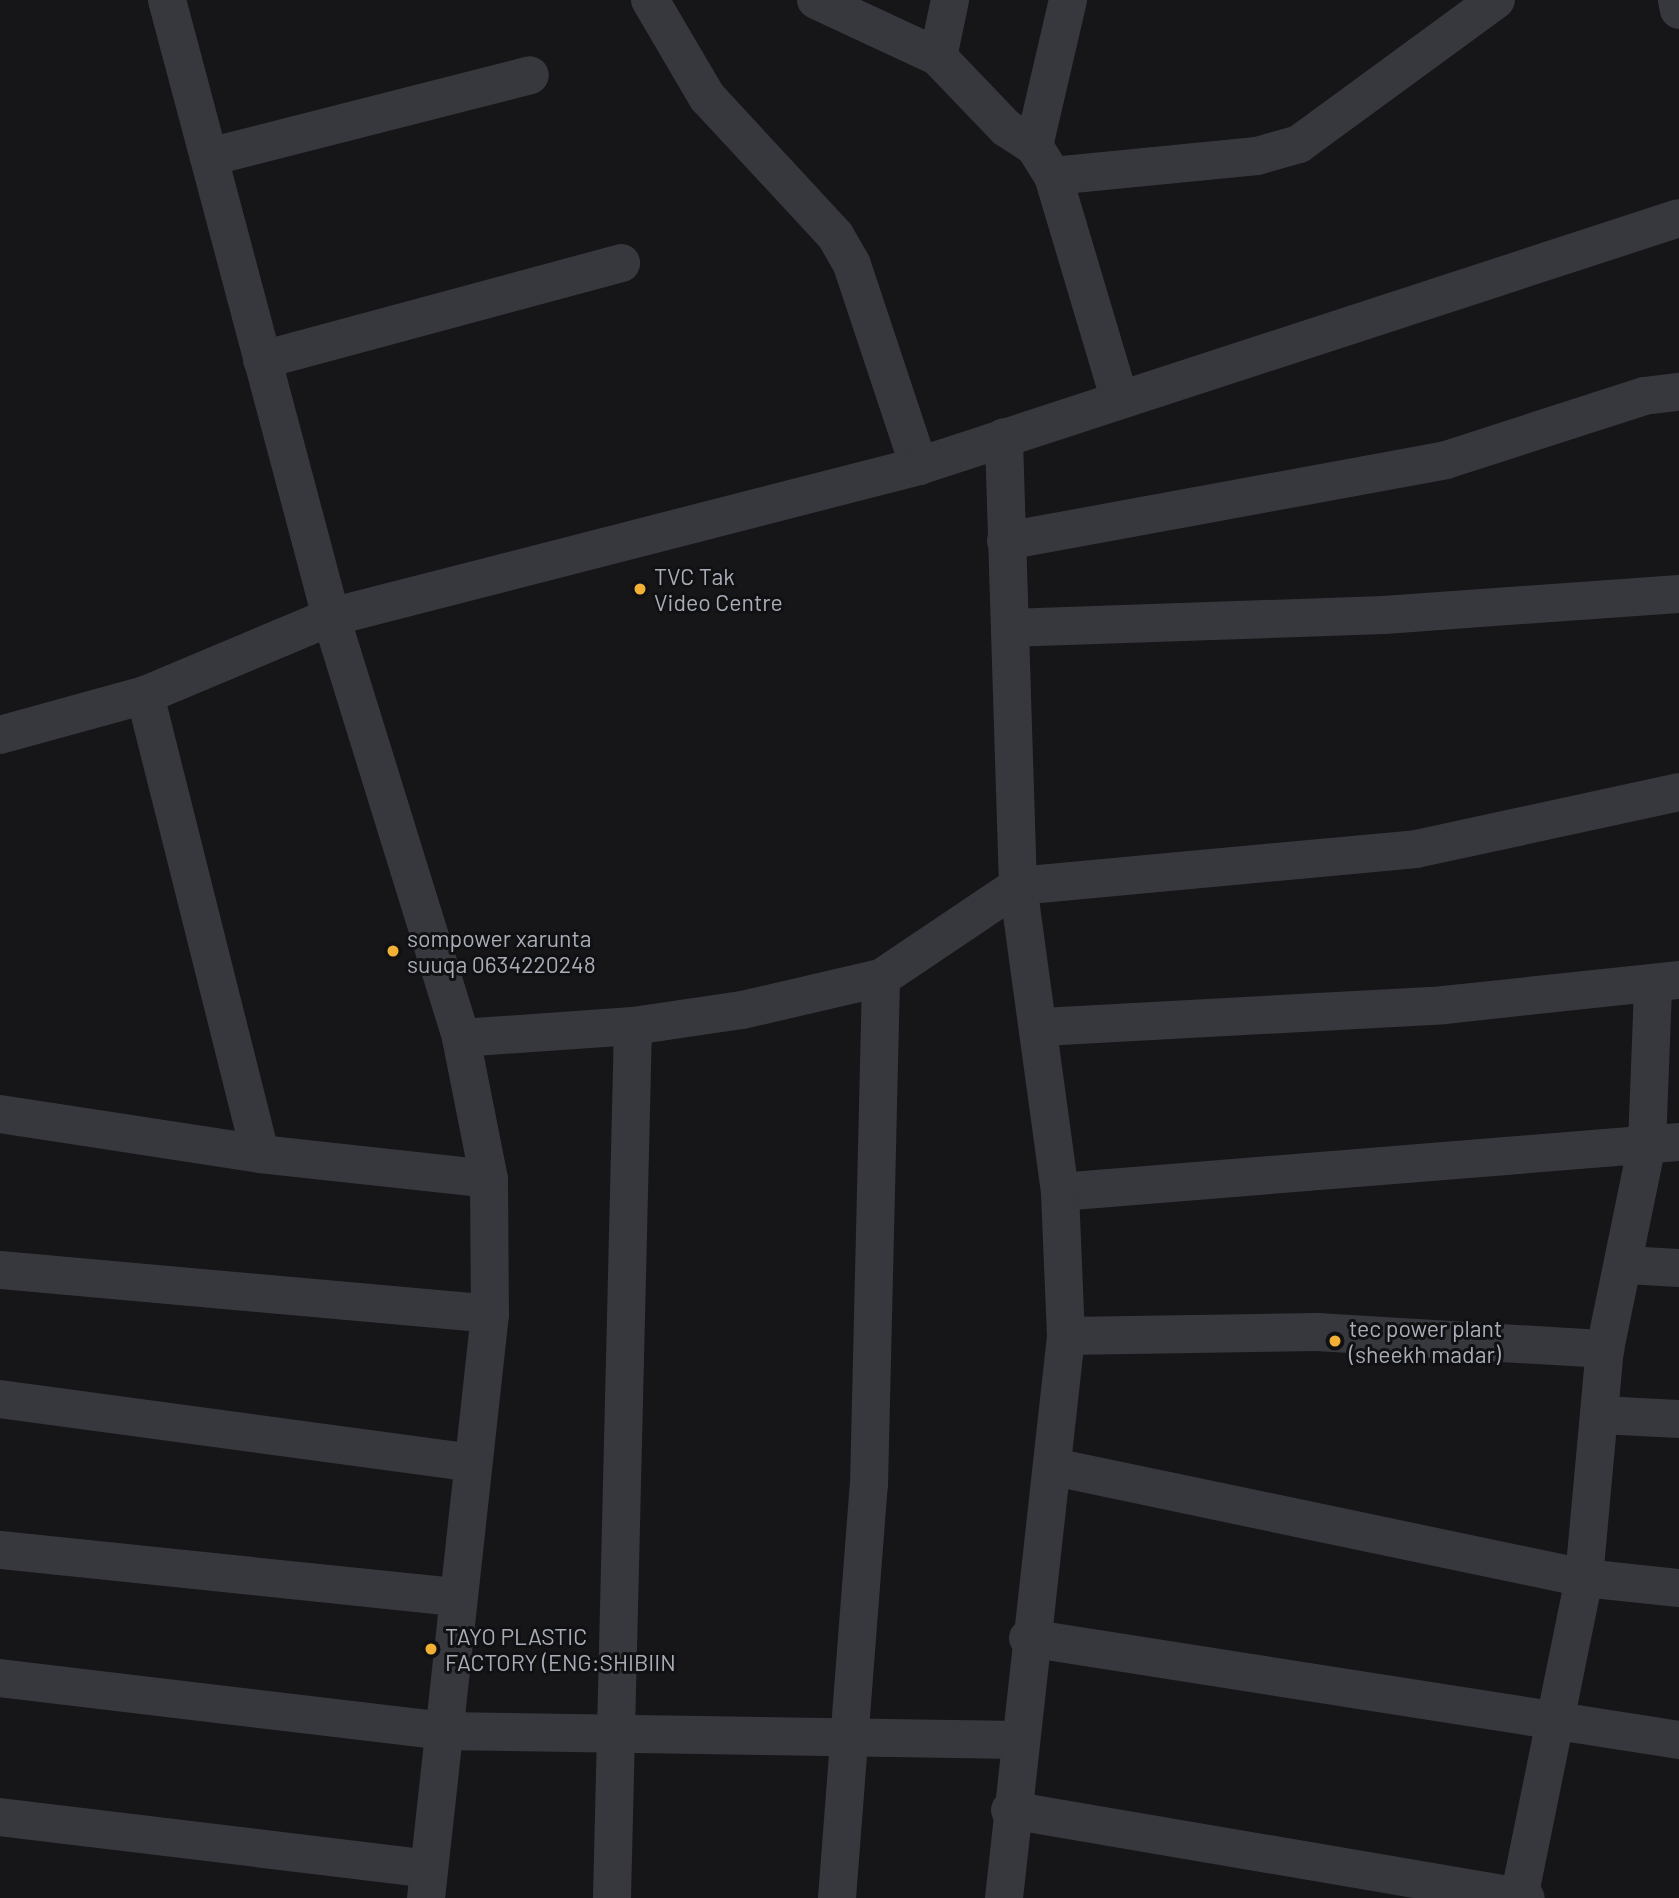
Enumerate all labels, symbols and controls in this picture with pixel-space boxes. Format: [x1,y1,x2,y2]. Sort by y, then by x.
place label: TVC Tak Video Centre [654,562,783,616]
marker: TVC Tak Video Centre [632,581,648,597]
place label: sompower xarunta suuqa 0634220248 [407,924,596,978]
marker: sompower xarunta suuqa 0634220248 [385,943,401,959]
place label: tec power plant (sheekh madar) [1349,1314,1502,1368]
marker: tec power plant (sheekh madar) [1327,1333,1343,1349]
place label: TAYO PLASTIC FACTORY (ENG:SHIBIIN [445,1622,676,1676]
marker: TAYO PLASTIC FACTORY (ENG:SHIBIIN [423,1641,439,1657]

